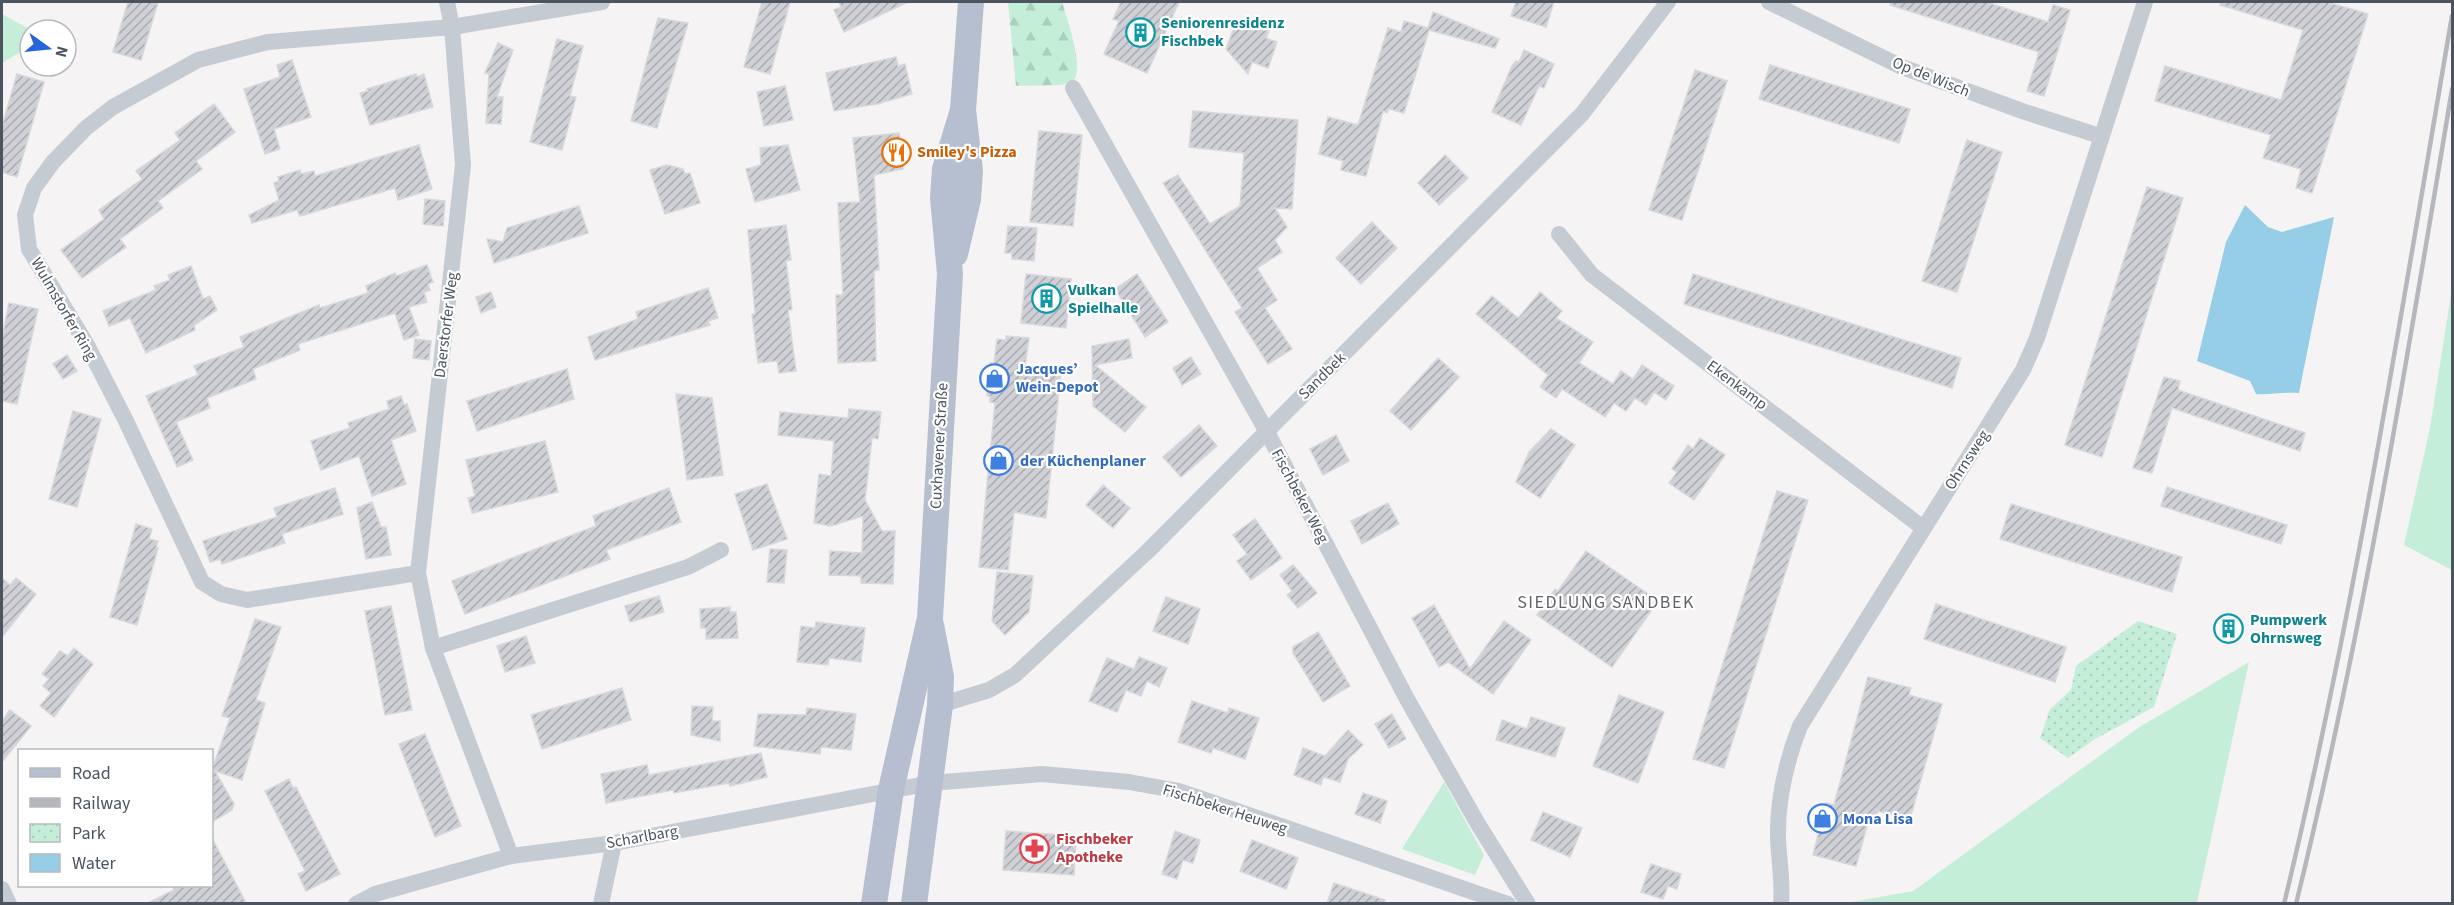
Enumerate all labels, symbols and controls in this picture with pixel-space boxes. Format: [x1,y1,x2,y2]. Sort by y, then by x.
place label: Seniorenresidenz Fischbek [1161,12,1284,52]
building icon: Seniorenresidenz Fischbek [1124,16,1156,48]
north arrow [18,18,78,78]
text: N [50,44,74,60]
street label: Op de Wisch [1889,51,1973,103]
restaurant icon: Smiley's Pizza [880,136,912,168]
place label: Smiley's Pizza [917,141,1017,163]
street label: Wulmstorfer Ring [26,253,102,365]
street label: Daerstorfer Weg [429,271,463,379]
place label: Vulkan Spielhalle [1067,279,1138,319]
building icon: Vulkan Spielhalle [1031,283,1063,315]
street label: Sandbek [1293,347,1351,405]
street label: Ekenkamp [1702,355,1772,415]
place label: Jacques’ Wein-Depot [1016,358,1098,398]
shop icon: Jacques’ Wein-Depot [979,362,1011,394]
street label: Cuxhavener Straße [925,382,953,510]
street label: Ohrnsweg [1939,426,1995,494]
shop icon: der Küchenplaner [983,445,1015,477]
street label: Fischbeker Weg [1266,445,1334,547]
place label: der Küchenplaner [1020,450,1146,472]
district label: SIEDLUNG SANDBEK [1517,590,1695,615]
place label: Pumpwerk Ohrnsweg [2250,609,2327,649]
building icon: Pumpwerk Ohrnsweg [2213,613,2245,645]
legend [18,749,213,887]
text: Road [72,761,111,786]
street label: Fischbeker Heuweg [1160,778,1290,840]
text: Railway [72,791,131,816]
shop icon: Mona Lisa [1806,803,1838,835]
place label: Mona Lisa [1843,808,1913,830]
street label: Scharlbarg [604,820,680,854]
text: Park [72,821,106,846]
place label: Fischbeker Apotheke [1055,828,1134,868]
pharmacy icon: Fischbeker Apotheke [1019,832,1051,864]
text: Water [72,851,116,876]

